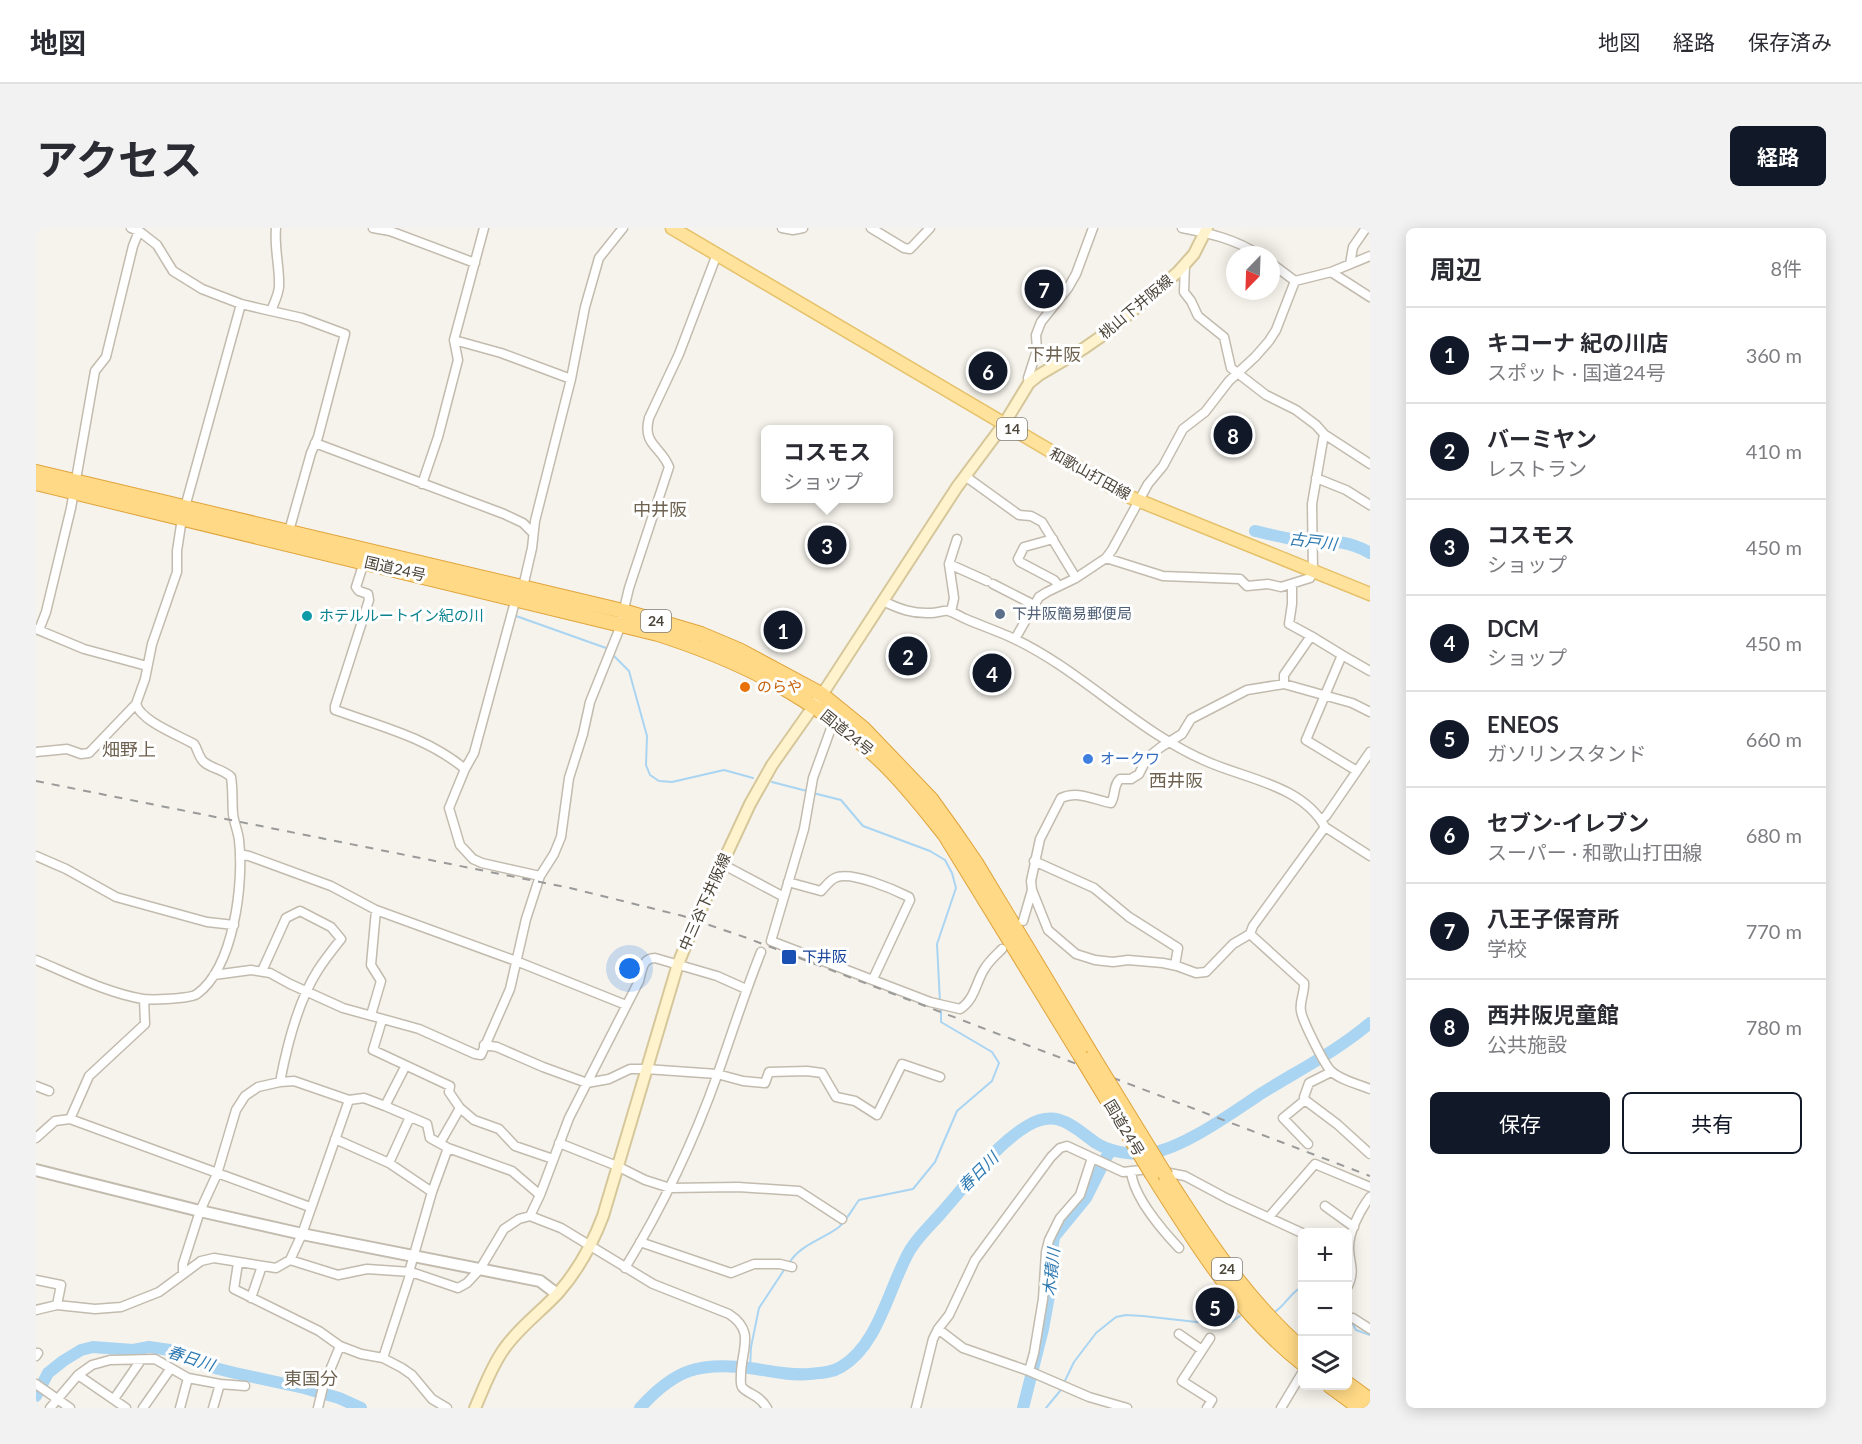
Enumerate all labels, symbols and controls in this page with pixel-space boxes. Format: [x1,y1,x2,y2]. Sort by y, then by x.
text: 地図 [30,25,86,59]
text: 地図 [1598,29,1640,54]
text: 経路 [1673,29,1715,54]
text: 保存済み [1748,29,1832,54]
button: 経路 [1730,126,1826,186]
text: アクセス [36,134,202,184]
north arrow [1226,246,1280,300]
text: 周辺 [1430,253,1482,285]
text: 8件 [1770,256,1802,280]
pin: 7 [1024,266,1064,312]
street label: 桃山下井阪線 [1095,270,1176,342]
text: キコーナ 紀の川店 [1487,329,1668,356]
district label: 下井阪 [1027,343,1081,365]
text: 1 [1444,343,1455,367]
text: 360 m [1746,343,1802,367]
pin: 6 [968,348,1008,394]
text: スポット · 国道24号 [1487,360,1666,384]
pin: 8 [1214,412,1252,458]
road number: 14 [997,418,1027,440]
popup [761,425,893,503]
text: バーミヤン [1487,425,1597,452]
text: コスモス [783,438,871,465]
text: 2 [1444,439,1455,463]
text: 410 m [1746,439,1802,463]
street label: 和歌山打田線 [1047,443,1134,503]
text: レストラン [1487,456,1587,480]
text: ショップ [783,469,863,493]
district label: 中井阪 [633,498,687,520]
text: コスモス [1487,521,1575,548]
pin: 3 [808,522,846,568]
water label: 古戸川 [1288,528,1340,553]
text: 3 [1444,535,1455,559]
text: 450 m [1746,535,1802,559]
street label: 国道24号 [363,552,428,584]
text: ショップ [1487,552,1567,576]
place label: 下井阪簡易郵便局 [1012,604,1132,622]
place label: ホテルルートイン紀の川 [319,606,484,624]
marker: 下井阪簡易郵便局 [993,607,1007,621]
pin: 1 [764,608,802,652]
marker: ホテルルートイン紀の川 [300,609,314,623]
road number: 24 [641,610,671,632]
text: DCM [1487,615,1539,642]
text: 4 [1444,631,1455,655]
text: 450 m [1746,631,1802,655]
pin: 2 [888,634,928,678]
text: ショップ [1487,645,1567,669]
pin: 4 [972,650,1012,696]
place label: のらや [757,677,802,695]
marker: のらや [738,680,752,694]
street label: 国道24号 [818,706,878,759]
text: ENEOS [1487,711,1559,738]
text: 5 [1444,727,1455,751]
text: 660 m [1746,727,1802,751]
district label: 畑野上 [102,738,156,760]
text: ガソリンスタンド [1487,741,1647,765]
place label: オークワ [1100,749,1160,767]
marker: オークワ [1081,752,1095,766]
district label: 西井阪 [1149,769,1203,791]
text: セブン-イレブン [1487,809,1649,836]
text: 6 [1444,823,1455,847]
text: 680 m [1746,823,1802,847]
text: スーパー · 和歌山打田線 [1487,840,1702,864]
street label: 中三谷下井阪線 [675,850,734,953]
text: 八王子保育所 [1487,905,1619,932]
text: 7 [1444,919,1455,943]
text: 770 m [1746,919,1802,943]
text: 学校 [1487,936,1527,960]
place label: 下井阪 [802,947,847,965]
marker: 下井阪 [780,948,798,966]
your location [615,954,644,983]
text: 西井阪児童館 [1487,1001,1619,1028]
text: 8 [1444,1015,1455,1039]
text: 780 m [1746,1015,1802,1039]
text: 公共施設 [1487,1032,1567,1056]
button: 保存 [1430,1092,1610,1154]
button: 共有 [1622,1092,1802,1154]
street label: 国道24号 [1101,1096,1149,1159]
water label: 春日川 [954,1147,1003,1195]
map controls [1298,1228,1352,1390]
button: + [1298,1228,1352,1282]
water label: 木積川 [1039,1245,1063,1297]
road number: 24 [1212,1258,1242,1280]
button: − [1298,1282,1352,1336]
pin: 5 [1196,1284,1234,1330]
button: layers [1298,1336,1352,1390]
water label: 春日川 [165,1341,219,1375]
district label: 東国分 [284,1367,338,1389]

